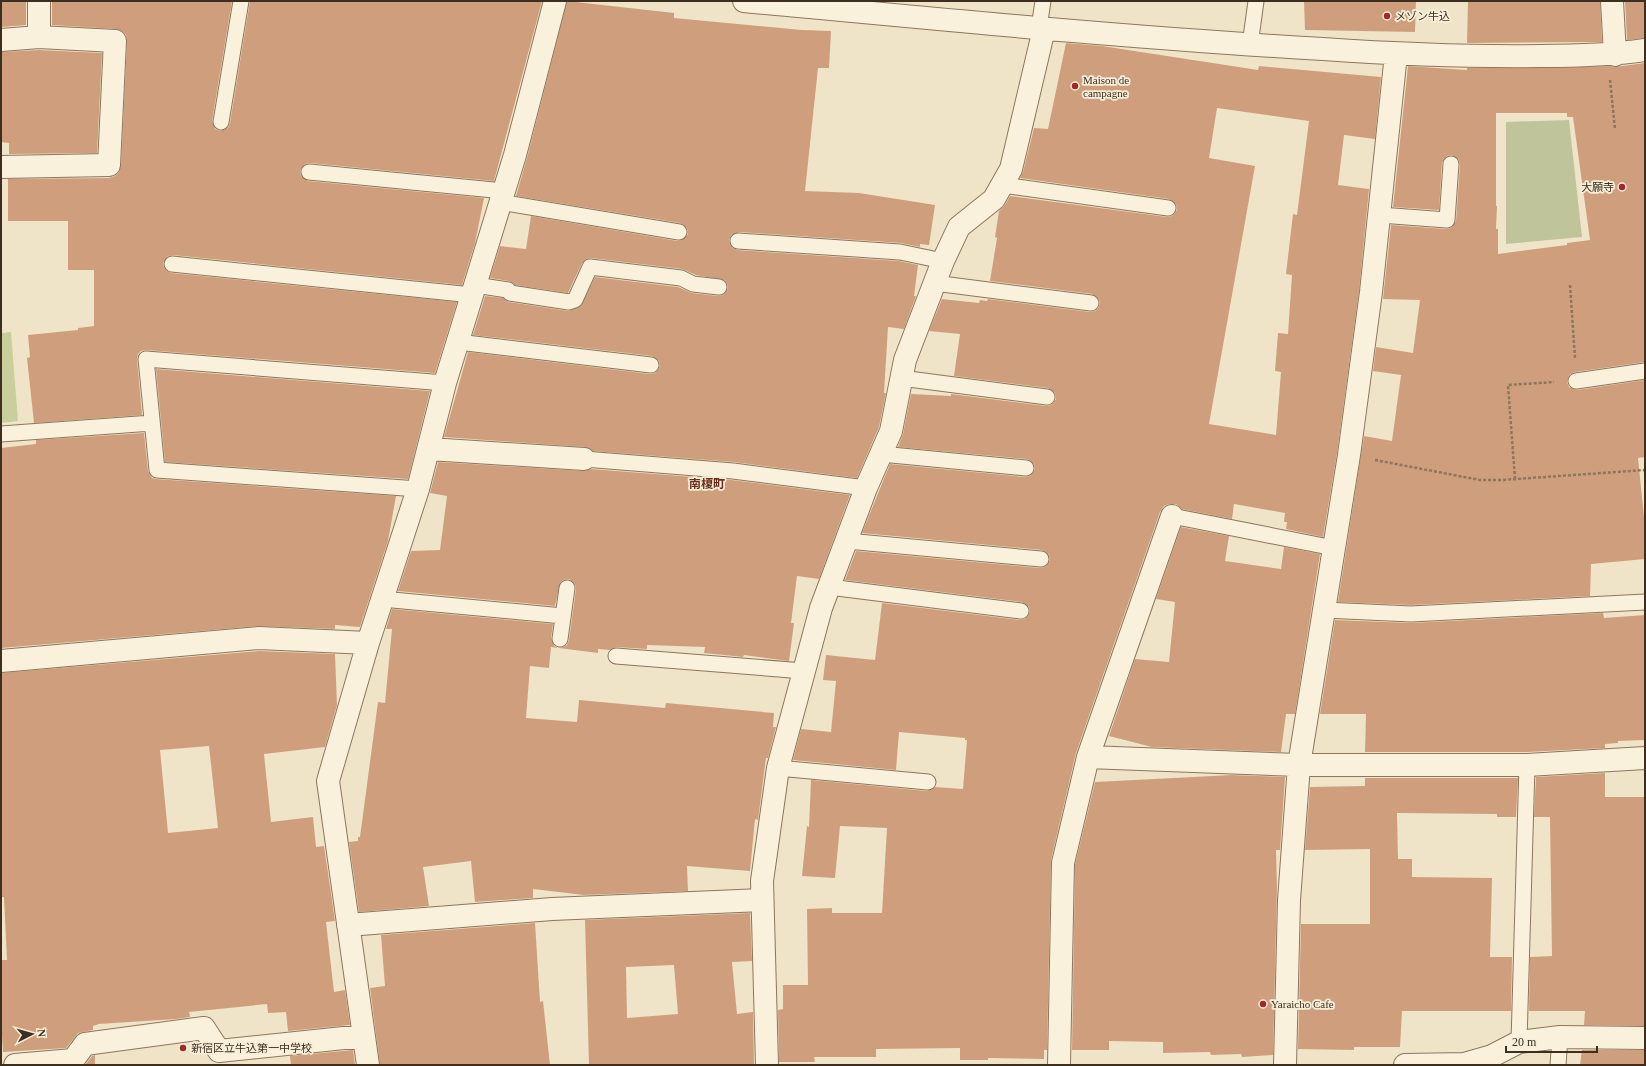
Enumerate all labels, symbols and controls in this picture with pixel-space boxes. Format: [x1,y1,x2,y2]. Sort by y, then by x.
place label: メゾン牛込 [1395,10,1450,22]
marker: メゾン牛込 [1382,11,1392,21]
place label: Maison de campagne [1083,74,1129,99]
marker: Maison de campagne [1070,81,1080,91]
place label: 大願寺 [1581,181,1614,193]
marker: 大願寺 [1617,182,1627,192]
district label: 南榎町 [689,477,725,491]
place label: Yaraicho Cafe [1271,998,1334,1010]
marker: Yaraicho Cafe [1258,999,1268,1009]
north arrow [12,1014,52,1054]
text: N [36,1028,48,1038]
scale bar [1506,1028,1597,1054]
text: 20 m [1512,1035,1537,1049]
place label: 新宿区立牛込第一中学校 [191,1042,312,1054]
marker: 新宿区立牛込第一中学校 [178,1043,188,1053]

